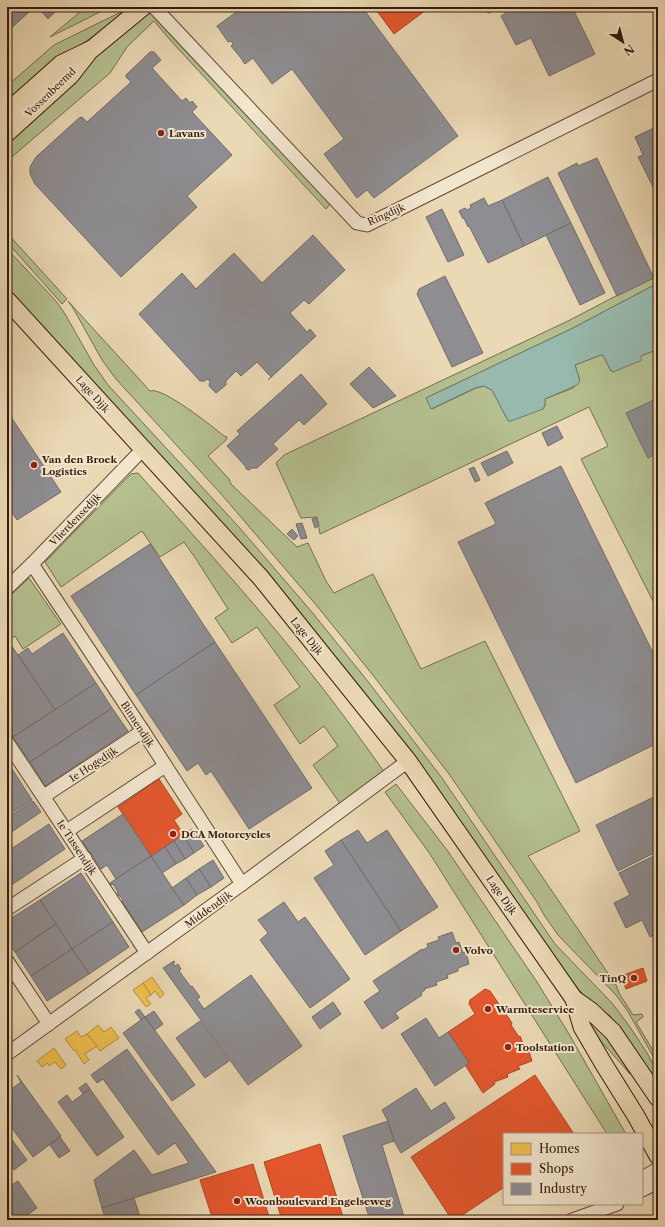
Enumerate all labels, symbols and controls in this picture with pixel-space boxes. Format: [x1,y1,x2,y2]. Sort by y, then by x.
north arrow [603,22,643,62]
text: N [621,42,637,59]
street label: Vossenbeemd [21,65,78,121]
place label: Lavans [169,127,205,140]
marker: Lavans [156,128,166,138]
street label: Ringdijk [365,200,408,228]
street label: Lage Dijk [73,373,113,416]
place label: Van den Broek Logistics [41,453,118,478]
marker: Van den Broek Logistics [29,460,39,470]
street label: Vlierdensedijk [46,489,105,549]
street label: Lage Dijk [287,615,327,659]
street label: Binnendijk [118,699,158,751]
street label: 1e Hogedijk [66,743,121,785]
street label: 1e Tussendijk [54,817,100,879]
place label: DCA Motorcycles [181,828,271,841]
marker: DCA Motorcycles [168,829,178,839]
street label: Lage Dijk [483,873,521,918]
street label: Middendijk [182,887,235,931]
place label: Volvo [463,944,493,957]
marker: Volvo [451,945,461,955]
place label: TinQ [600,972,626,985]
marker: TinQ [629,973,639,983]
place label: Warmteservice [495,1003,574,1016]
marker: Warmteservice [483,1004,493,1014]
place label: Toolstation [516,1041,574,1054]
marker: Toolstation [503,1042,513,1052]
legend [503,1133,643,1205]
text: Homes [539,1141,579,1156]
text: Shops [539,1161,574,1176]
text: Industry [539,1181,587,1196]
place label: Woonboulevard Engelseweg [244,1195,391,1208]
marker: Woonboulevard Engelseweg [232,1196,242,1206]

